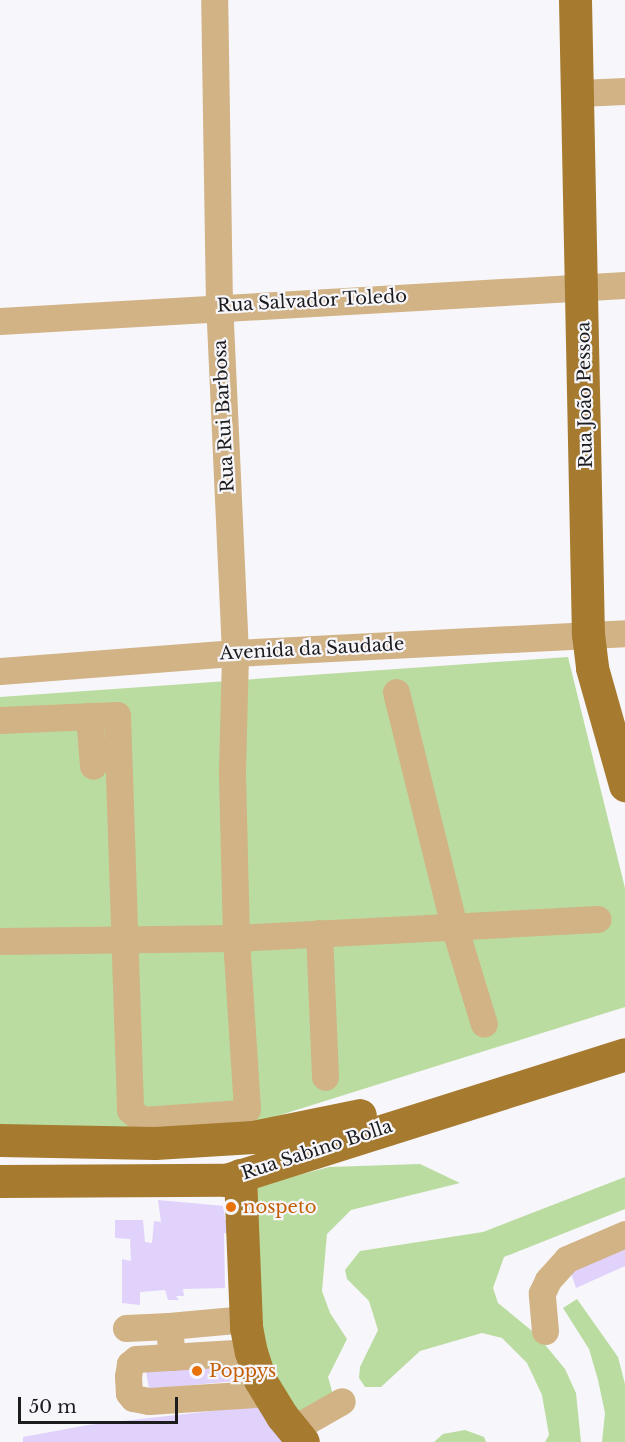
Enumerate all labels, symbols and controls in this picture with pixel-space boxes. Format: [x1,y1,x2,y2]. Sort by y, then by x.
street label: Rua Salvador Toledo [216,285,408,317]
street label: Rua João Pessoa [573,321,597,469]
street label: Rua Rui Barbosa [209,339,239,493]
street label: Avenida da Saudade [219,633,405,665]
street label: Rua Sabino Bolla [239,1115,395,1185]
place label: nospeto [243,1196,316,1218]
marker: nospeto [224,1200,238,1214]
place label: Poppys [209,1360,276,1382]
marker: Poppys [190,1364,204,1378]
scale bar [21,1385,182,1423]
text: 50 m [29,1396,77,1418]

